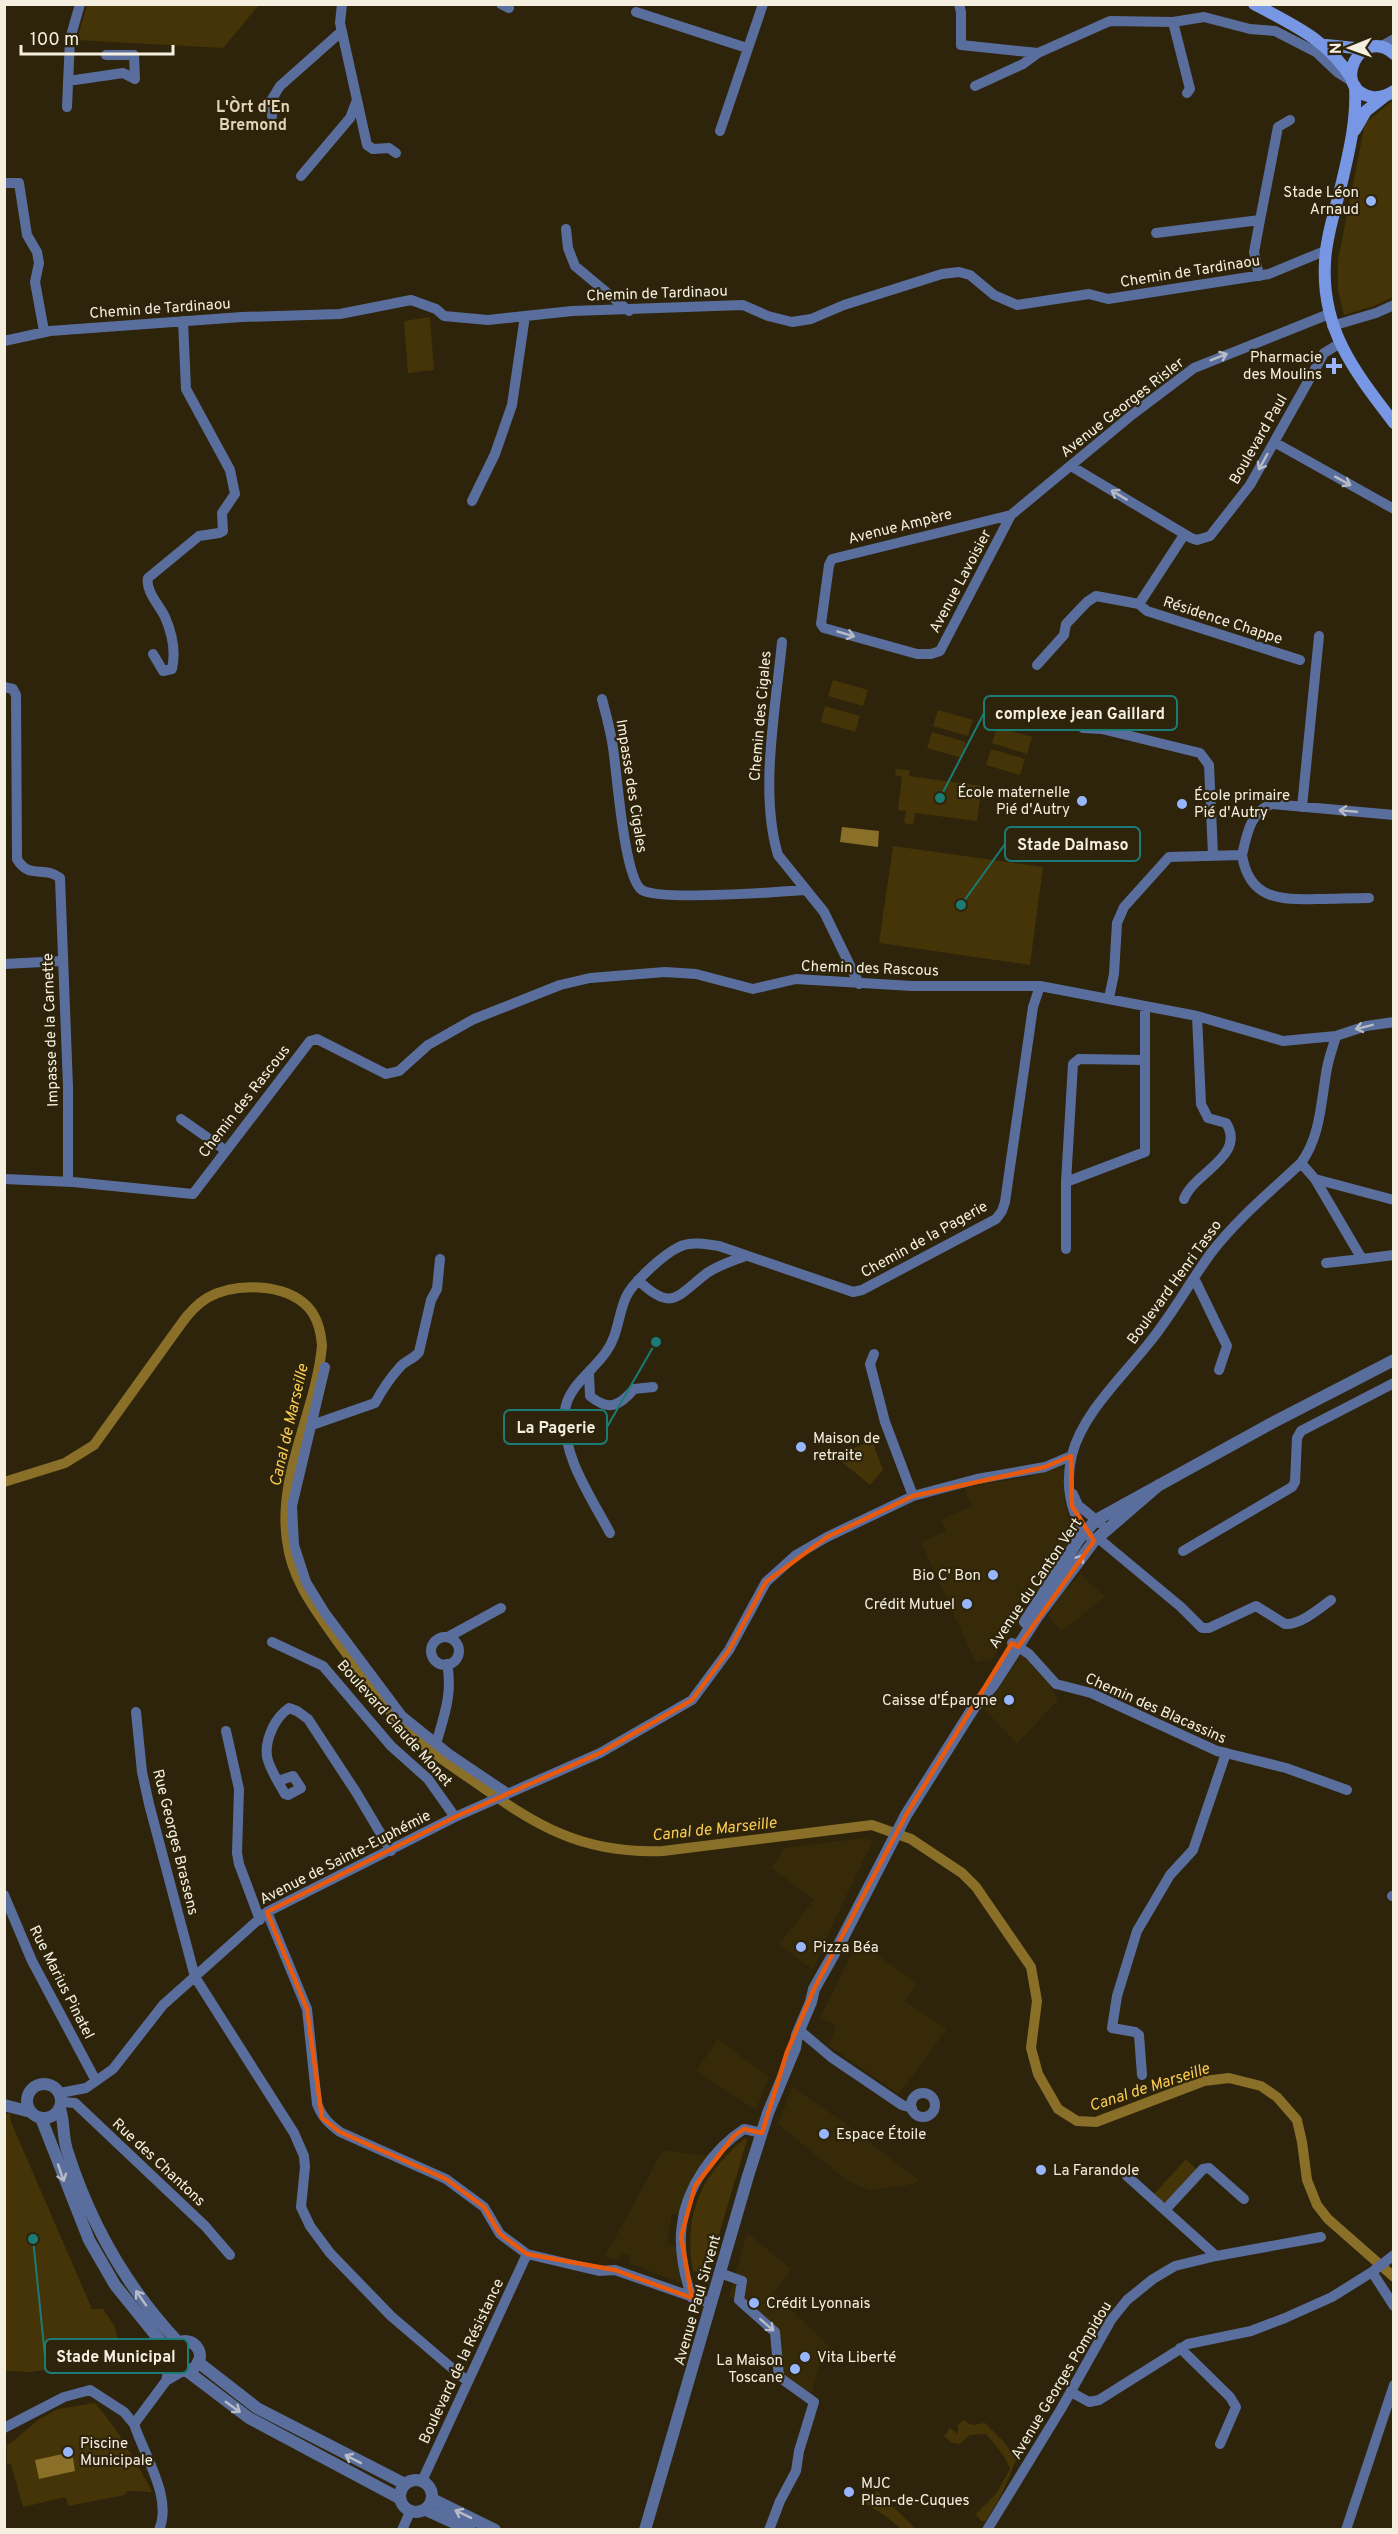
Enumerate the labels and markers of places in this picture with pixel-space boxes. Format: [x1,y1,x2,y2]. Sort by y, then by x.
place label: Stade Léon Arnaud [1283,184,1359,220]
marker: Stade Léon Arnaud [1364,194,1378,208]
place label: Pharmacie des Moulins [1243,349,1322,385]
marker: Pharmacie des Moulins [1327,359,1341,373]
callout: complexe jean Gaillard [984,696,1177,730]
place label: École maternelle Pié d'Autry [957,783,1070,820]
place label: École primaire Pié d'Autry [1194,786,1290,823]
marker: École maternelle Pié d'Autry [1075,794,1089,808]
marker: École primaire Pié d'Autry [1175,797,1189,811]
callout: Stade Dalmaso [1005,827,1140,861]
callout: La Pagerie [504,1410,607,1444]
place label: Maison de retraite [813,1430,880,1466]
marker: Maison de retraite [794,1440,808,1454]
place label: Bio C' Bon [912,1567,981,1586]
marker: Bio C' Bon [986,1568,1000,1582]
place label: Crédit Mutuel [864,1596,955,1615]
marker: Crédit Mutuel [960,1597,974,1611]
place label: Caisse d'Épargne [882,1691,997,1711]
marker: Caisse d'Épargne [1002,1693,1016,1707]
place label: Pizza Béa [813,1939,879,1958]
marker: Pizza Béa [794,1940,808,1954]
place label: Espace Étoile [836,2125,926,2145]
marker: Espace Étoile [817,2127,831,2141]
place label: La Farandole [1053,2162,1139,2181]
marker: La Farandole [1034,2163,1048,2177]
place label: Crédit Lyonnais [766,2295,871,2314]
marker: Crédit Lyonnais [747,2296,761,2310]
callout: Stade Municipal [45,2339,188,2373]
place label: Vita Liberté [817,2349,896,2368]
marker: Vita Liberté [798,2350,812,2364]
place label: La Maison Toscane [716,2352,783,2388]
marker: La Maison Toscane [788,2362,802,2376]
place label: Piscine Municipale [80,2435,153,2471]
marker: Piscine Municipale [61,2445,75,2459]
place label: MJC Plan-de-Cuques [861,2475,969,2511]
marker: MJC Plan-de-Cuques [842,2485,856,2499]

